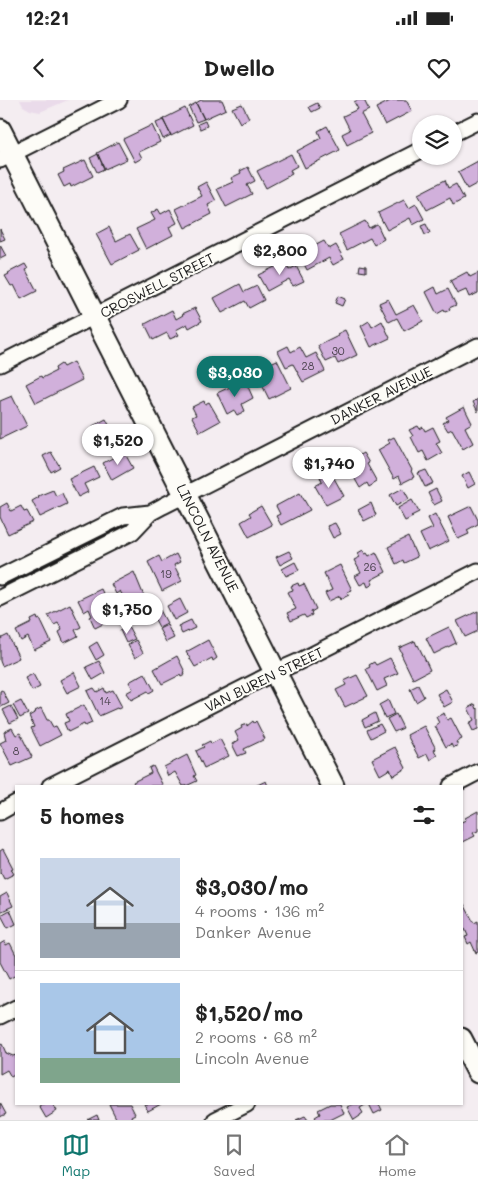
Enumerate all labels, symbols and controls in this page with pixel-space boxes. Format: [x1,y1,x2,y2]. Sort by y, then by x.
text: 12:21 [25,5,69,30]
text: Dwello [203,53,275,82]
icon: back [25,54,53,82]
icon: heart [425,54,453,82]
map controls [412,115,462,165]
button: layers [412,115,462,165]
pin: $2,800 [239,234,321,276]
text: $2,800 [253,239,307,260]
street label: CROSWELL STREET [97,248,218,322]
house number: 30 [331,343,345,358]
pin: $3,030 [194,356,276,398]
house number: 28 [302,358,315,373]
text: $3,030 [208,361,262,382]
street label: DANKER AVENUE [327,361,435,429]
pin: $1,520 [77,424,159,466]
text: $1,520 [93,429,143,450]
pin: $1,740 [288,446,370,489]
text: $1,740 [303,452,355,473]
street label: LINCOLN AVENUE [172,480,244,596]
house number: 26 [364,559,376,574]
house number: 19 [160,566,172,581]
pin: $1,750 [86,592,168,635]
text: $1,750 [102,598,152,619]
street label: VAN BUREN STREET [202,642,327,716]
house number: 14 [99,693,111,708]
house number: 8 [13,743,20,758]
icon: filters [410,801,438,829]
text: 5 homes [40,802,125,829]
text: $3,030/mo [195,873,308,900]
icon: home [80,878,140,938]
text: 4 rooms · 136 m² [195,900,324,921]
text: Danker Avenue [195,921,312,942]
text: $1,520/mo [195,999,303,1026]
icon: home [80,1003,140,1063]
text: 2 rooms · 68 m² [195,1026,317,1047]
text: Lincoln Avenue [195,1047,309,1068]
tab: Map [62,1131,90,1180]
tab: Saved [213,1131,255,1180]
tab: Home [378,1131,416,1180]

